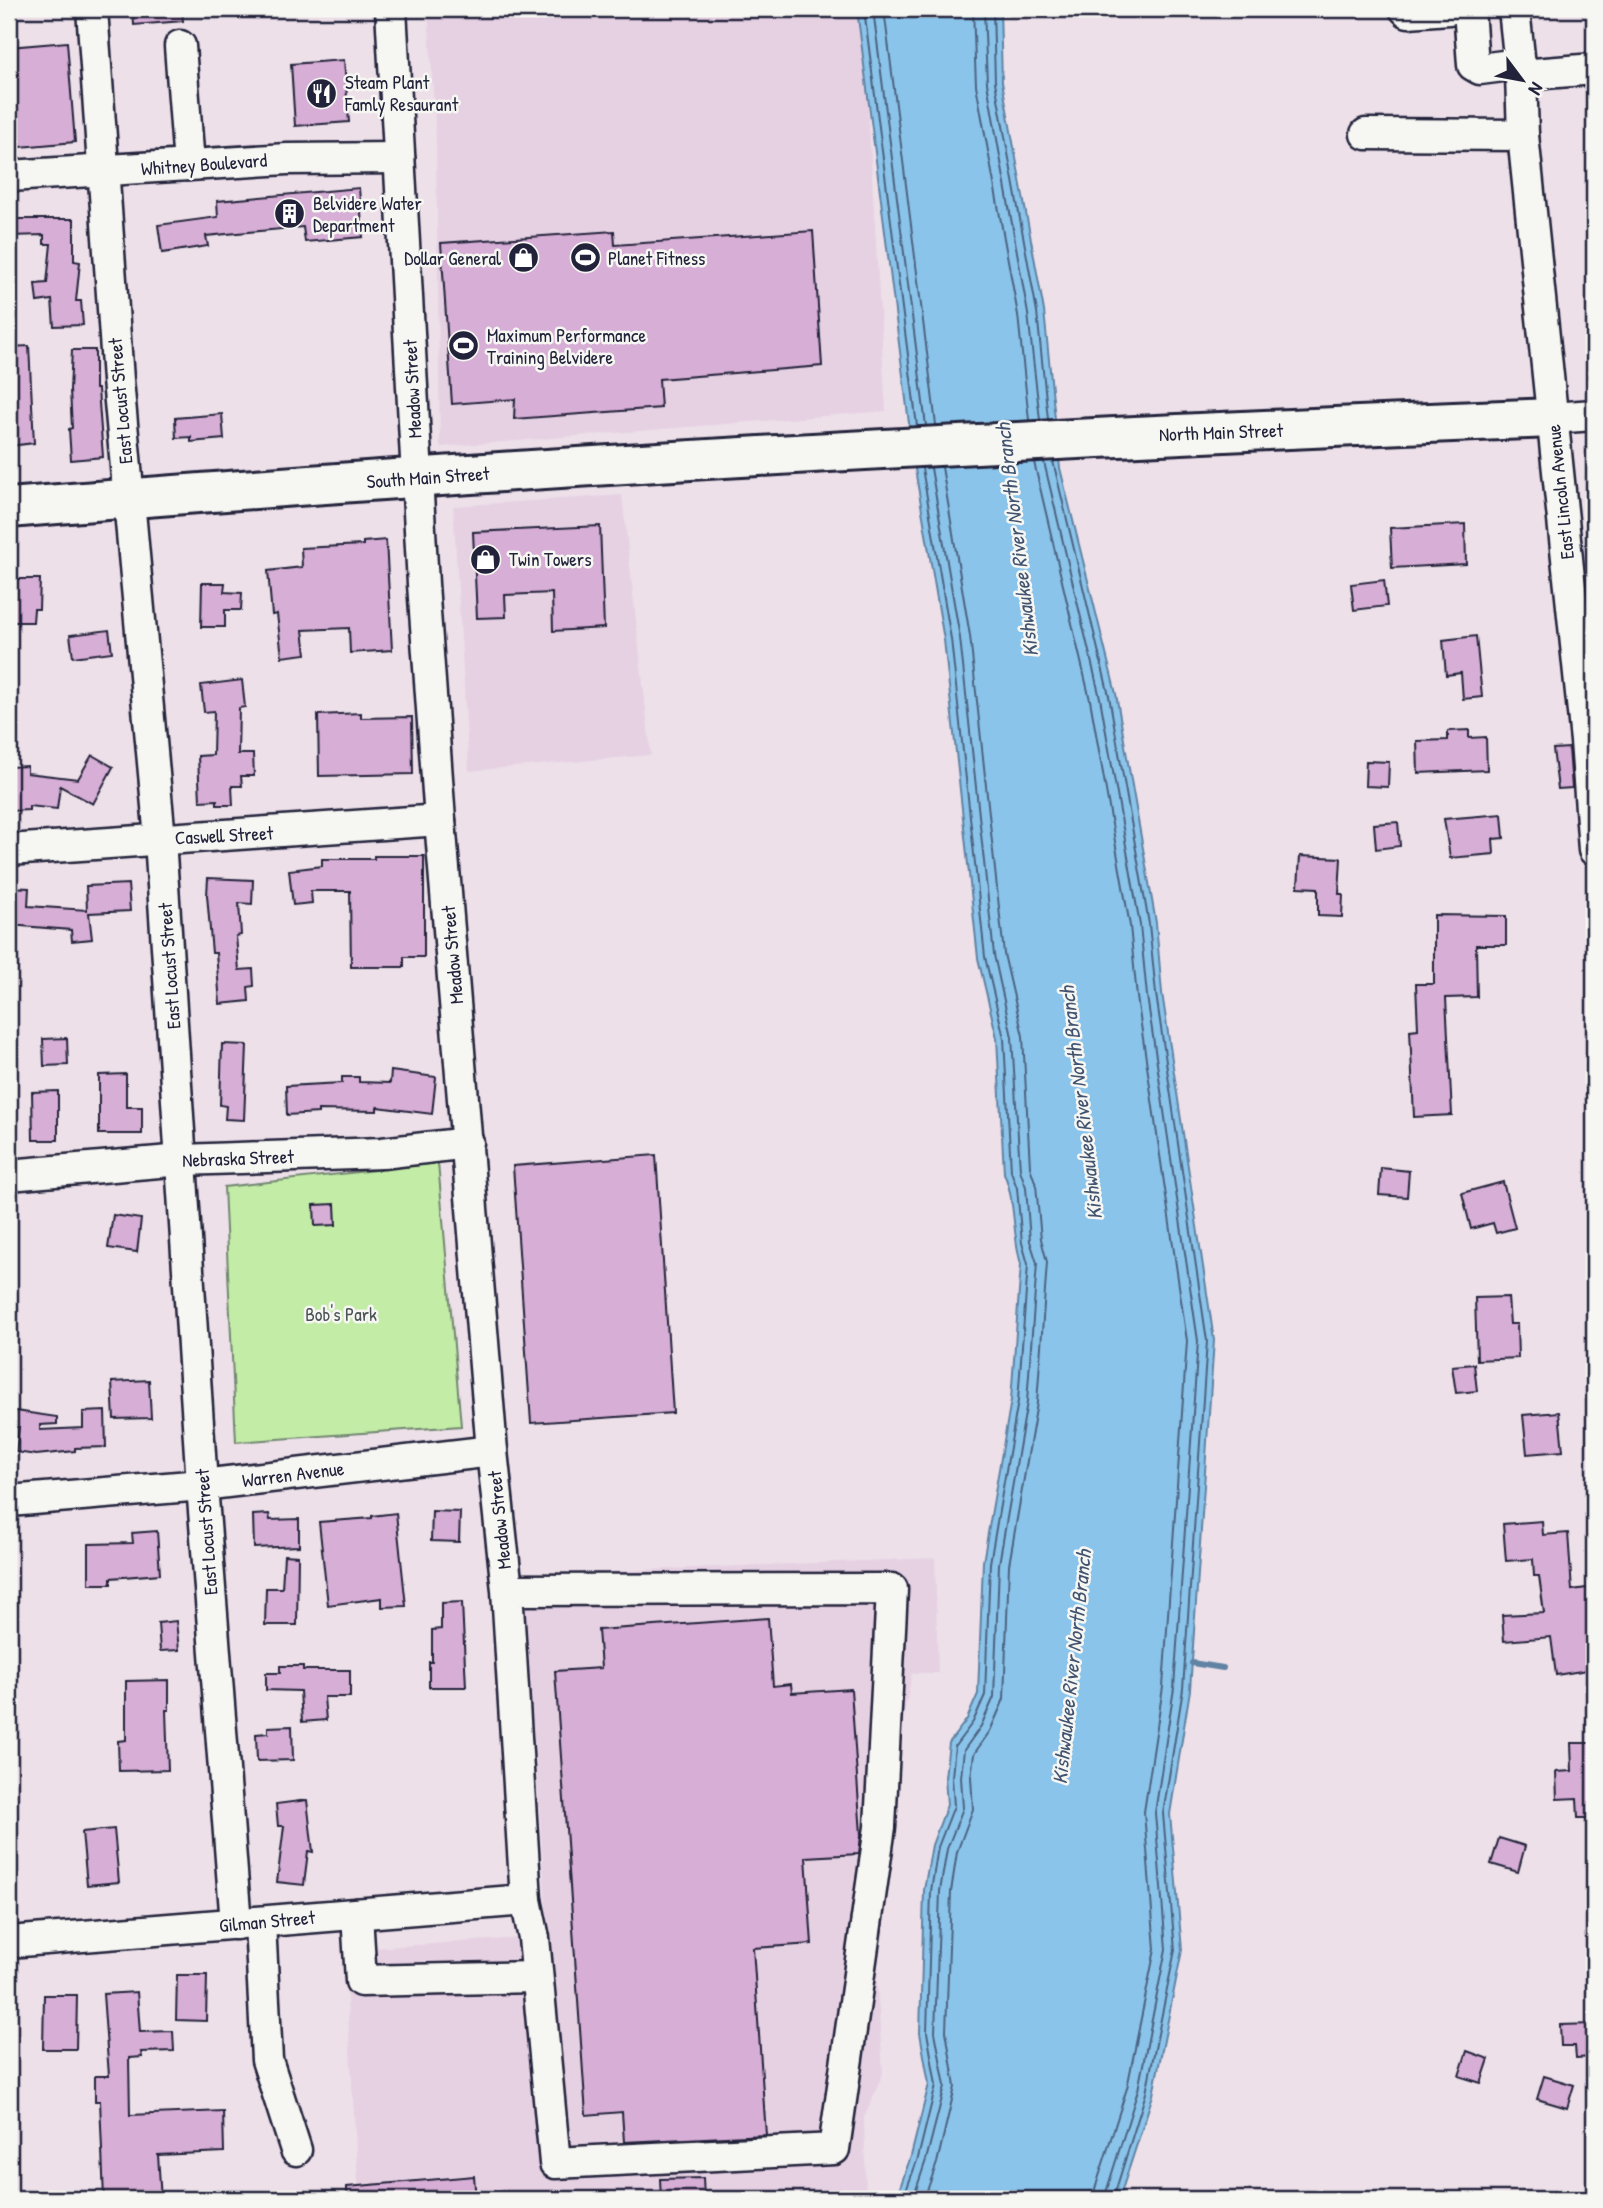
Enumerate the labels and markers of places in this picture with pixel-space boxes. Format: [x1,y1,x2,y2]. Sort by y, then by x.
place label: Steam Plant Famly Resaurant [344,69,459,117]
restaurant icon: Steam Plant Famly Resaurant [305,76,339,110]
place label: Belvidere Water Department [313,190,423,238]
building icon: Belvidere Water Department [273,197,307,231]
shop icon: Dollar General [507,241,541,275]
sports icon: Planet Fitness [568,241,602,275]
place label: Dollar General [404,245,502,271]
place label: Planet Fitness [608,245,705,271]
place label: Maximum Performance Training Belvidere [487,322,646,370]
sports icon: Maximum Performance Training Belvidere [447,329,481,363]
shop icon: Twin Towers [469,542,503,576]
place label: Twin Towers [509,546,591,572]

